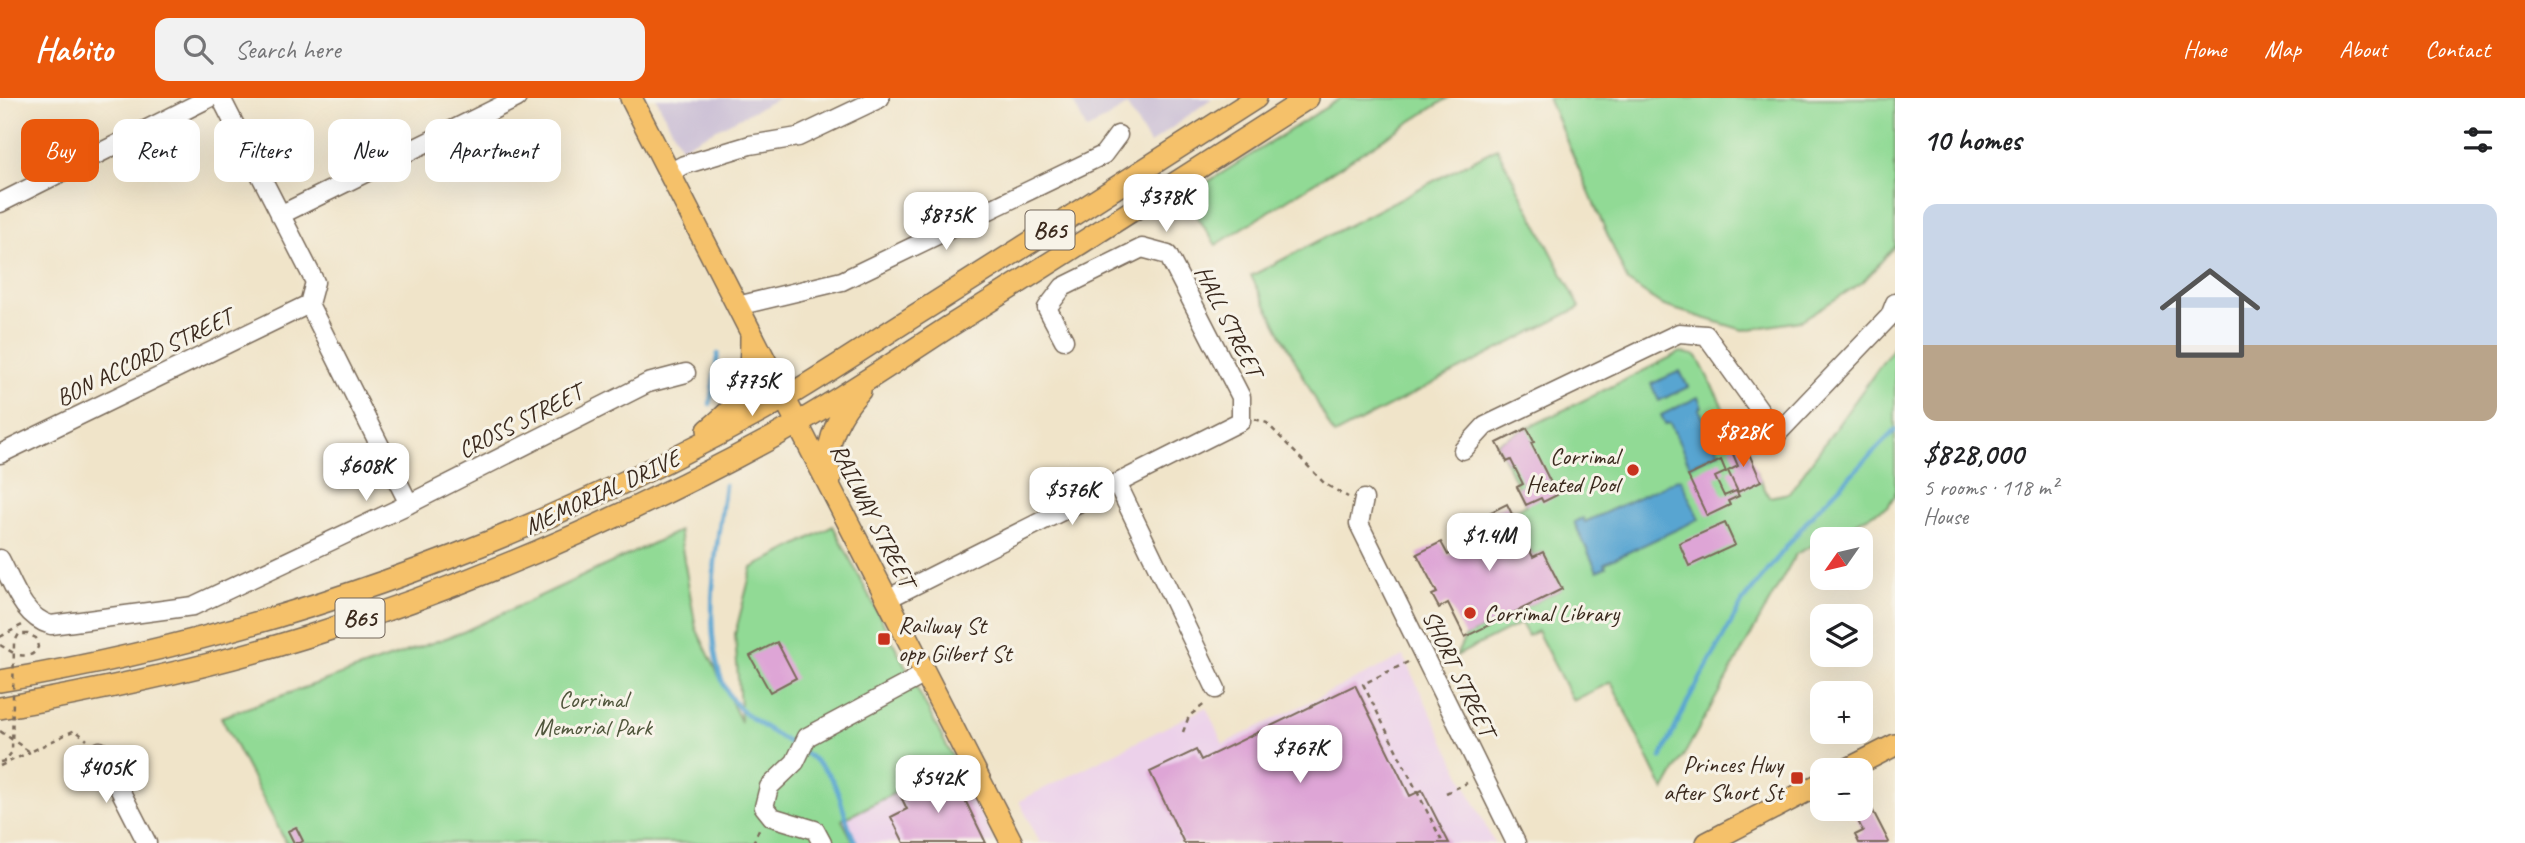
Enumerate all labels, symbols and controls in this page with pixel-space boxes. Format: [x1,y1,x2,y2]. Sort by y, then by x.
search box [155,18,645,81]
text: Habito [35,28,113,70]
icon: search [179,30,217,68]
text: Search here [235,33,341,66]
text: Home [2183,34,2226,64]
text: Map [2264,34,2301,64]
text: About [2339,34,2387,64]
text: Contact [2425,34,2490,64]
chip: Buy [21,119,99,182]
chip: Rent [113,119,200,182]
chip: Filters [214,119,314,182]
chip: New [328,119,411,182]
chip: Apartment [425,119,561,182]
text: 10 homes [1923,121,2021,159]
icon: filters [2459,121,2497,159]
pin: $378K [1117,174,1215,234]
text: $378K [1140,182,1193,211]
pin: $875K [897,192,995,252]
text: $875K [920,200,972,229]
road number: B65 [1026,211,1074,250]
icon: home [2147,250,2273,376]
street label: HALL STREET [1188,260,1272,386]
street label: BON ACCORD STREET [51,299,242,413]
pin: $775K [703,358,801,418]
text: $775K [726,366,778,395]
street label: CROSS STREET [453,374,592,465]
pin: $828K [1694,410,1792,469]
text: $828K [1716,417,1770,446]
text: $828,000 [1923,435,2023,473]
street label: RAILWAY STREET [824,438,925,597]
place label: Corrimal Heated Pool [1526,441,1623,499]
street label: MEMORIAL DRIVE [520,442,687,541]
pin: $608K [317,444,415,503]
text: $608K [339,451,393,480]
marker: Corrimal Heated Pool [1625,462,1641,478]
pin: $576K [1023,468,1121,527]
text: 5 rooms · 118 m² [1923,473,2058,502]
text: $576K [1045,475,1099,504]
text: House [1923,502,1968,531]
pin: $1.4M [1440,514,1538,573]
text: $1.4M [1463,521,1515,550]
north arrow [1810,527,1872,590]
map controls [1810,527,1873,821]
road number: B65 [336,598,384,638]
place label: Corrimal Library [1484,598,1621,628]
button: layers [1810,604,1873,667]
street label: SHORT STREET [1416,605,1505,746]
marker: Corrimal Library [1462,605,1478,621]
place label: Railway St opp Gilbert St [898,610,1013,668]
marker: Railway St opp Gilbert St [876,631,892,647]
button: + [1810,681,1873,744]
park label: Corrimal Memorial Park [534,684,654,742]
pin: $767K [1251,726,1349,785]
text: $767K [1273,733,1327,762]
pin: $405K [57,746,155,805]
place label: Princes Hwy after Short St [1663,749,1785,807]
text: $405K [80,753,132,782]
pin: $542K [889,756,987,815]
button: − [1810,758,1873,821]
text: $542K [912,763,964,792]
marker: Princes Hwy after Short St [1789,770,1805,786]

